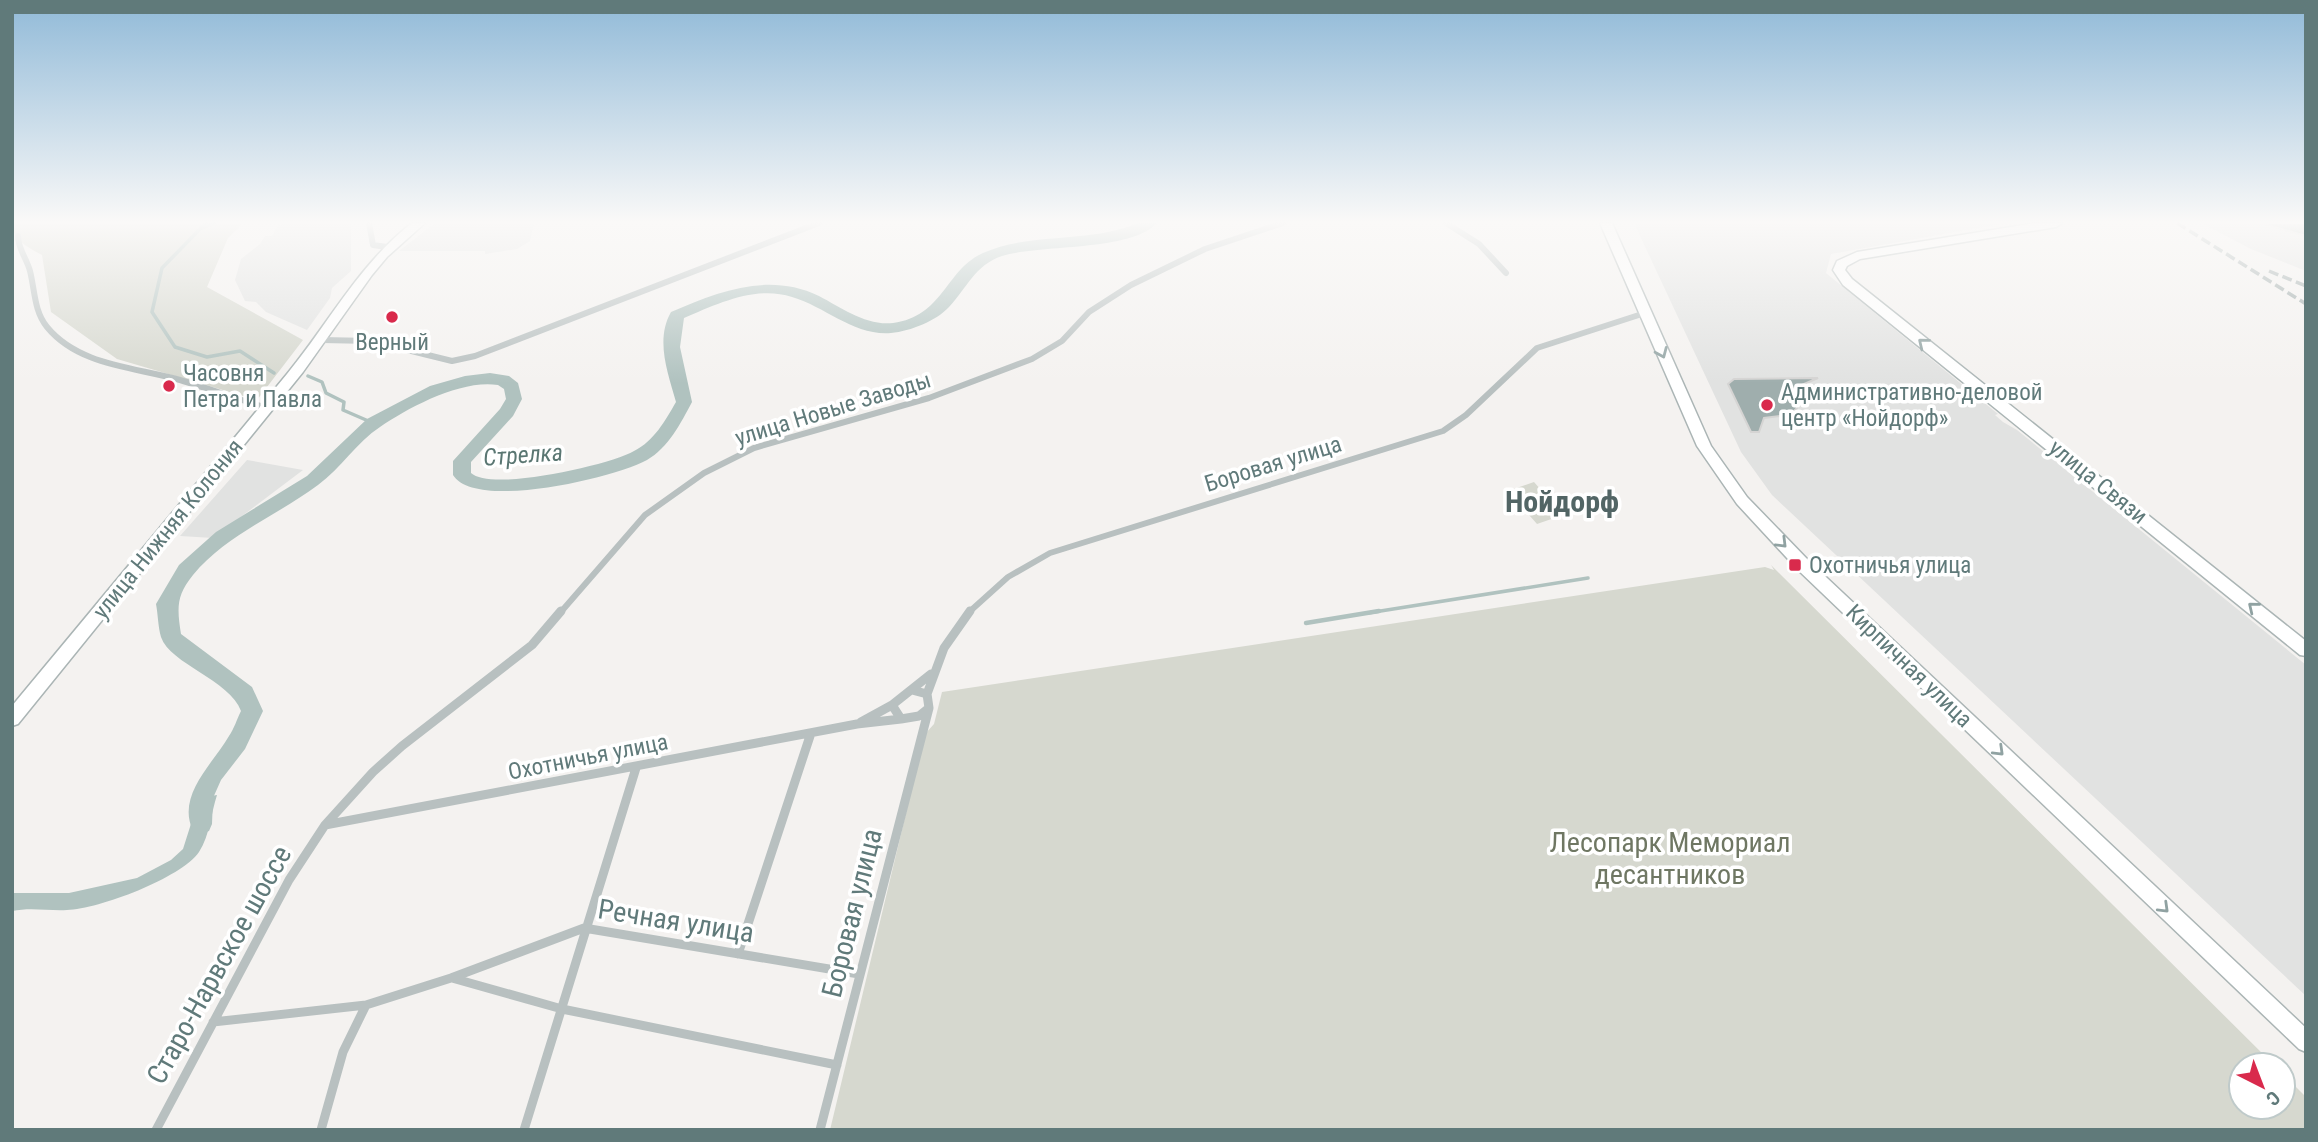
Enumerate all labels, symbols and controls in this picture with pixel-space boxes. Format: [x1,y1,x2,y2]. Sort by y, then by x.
marker: Верный [384,309,400,325]
place label: Верный [355,329,429,356]
one-way arrow [1918,338,1930,351]
one-way arrow [1653,346,1667,358]
place label: Часовня Петра и Павла [183,360,322,413]
street label: улица Новые Заводы [732,366,934,452]
marker: Часовня Петра и Павла [161,378,177,394]
place label: Административно-деловой центр «Нойдорф» [1781,379,2042,432]
marker: Административно-деловой центр «Нойдорф» [1759,397,1775,413]
street label: Боровая улица [1201,430,1345,498]
street label: улица Нижняя Колония [87,434,249,624]
street label: улица Связи [2043,434,2153,530]
water label: Стрелка [482,438,564,472]
district label: Нойдорф [1505,484,1619,519]
one-way arrow [1774,535,1786,547]
place label: Охотничья улица [1809,552,1971,579]
marker: Охотничья улица [1787,557,1803,573]
street label: Кирпичная улица [1840,599,1978,733]
one-way arrow [2248,603,2261,615]
street label: Охотничья улица [506,728,670,786]
one-way arrow [1991,743,2004,756]
street label: Боровая улица [815,825,889,1001]
park label: Лесопарк Мемориал десантников [1550,826,1790,891]
street label: Старо-Нарвское шоссе [140,840,298,1090]
street label: Речная улица [596,892,756,950]
one-way arrow [2156,900,2169,912]
north arrow [2227,1051,2297,1121]
text: С [2261,1086,2285,1111]

